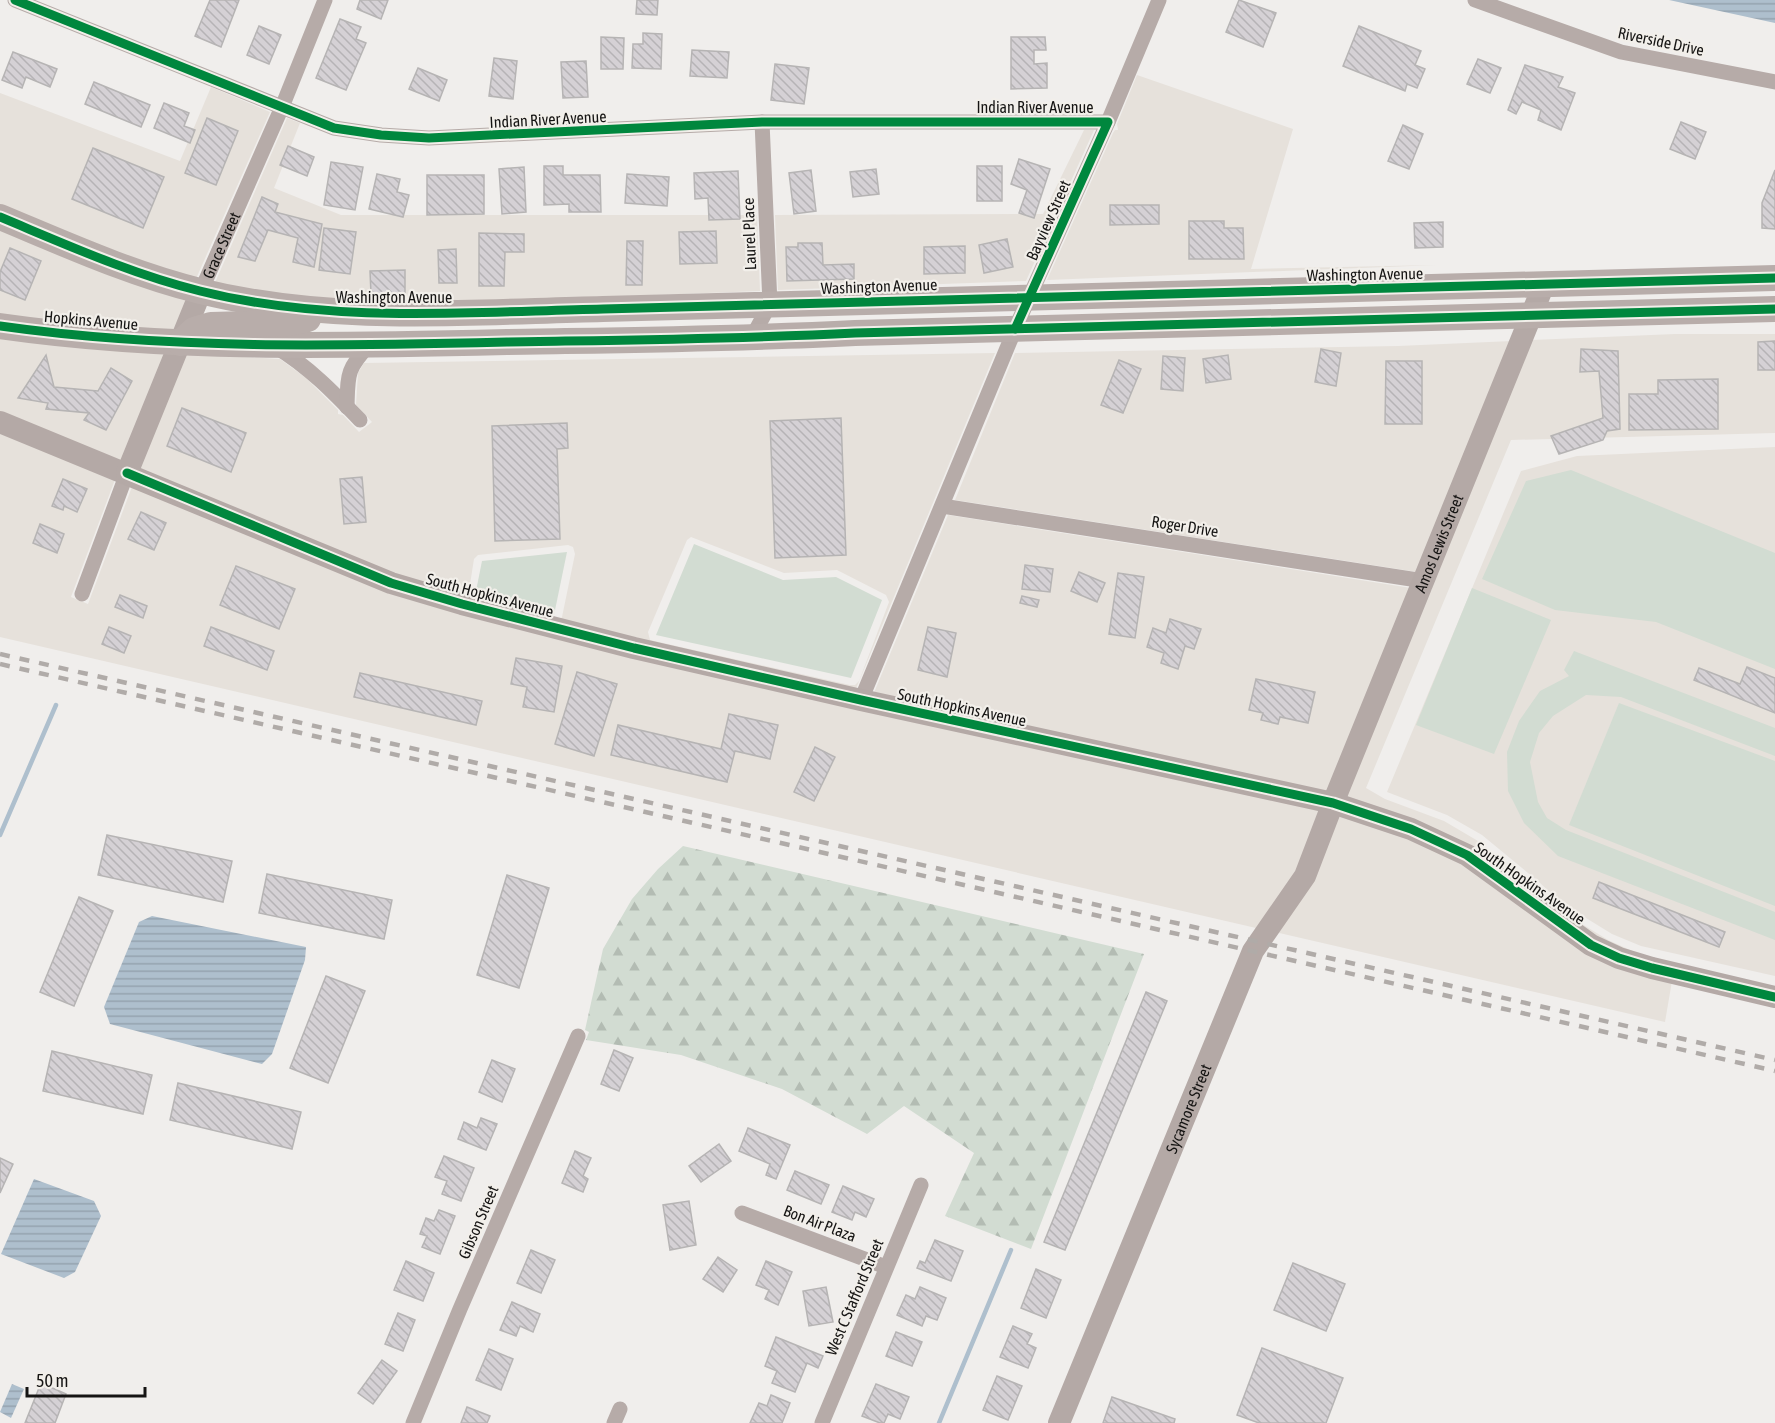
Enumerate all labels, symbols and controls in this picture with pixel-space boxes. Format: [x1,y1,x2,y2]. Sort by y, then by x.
street label: Riverside Drive [1616,23,1706,59]
street label: Indian River Avenue [976,98,1094,116]
street label: Indian River Avenue [489,107,607,131]
street label: Bayview Street [1022,177,1075,263]
street label: Laurel Place [739,197,759,271]
street label: Grace Street [199,209,244,281]
street label: Washington Avenue [1307,264,1423,285]
street label: Washington Avenue [820,275,938,298]
street label: Washington Avenue [336,288,452,307]
street label: Hopkins Avenue [43,307,139,334]
street label: Amos Lewis Street [1411,491,1467,595]
street label: Roger Drive [1150,512,1220,541]
street label: South Hopkins Avenue [424,569,556,622]
street label: South Hopkins Avenue [896,685,1028,730]
street label: South Hopkins Avenue [1471,838,1589,929]
street label: Sycamore Street [1162,1061,1215,1156]
street label: Gibson Street [454,1182,502,1261]
street label: Bon Air Plaza [781,1201,859,1245]
street label: West C Stafford Street [821,1236,887,1358]
scale bar [27,1360,146,1398]
text: 50 m [36,1370,68,1391]

